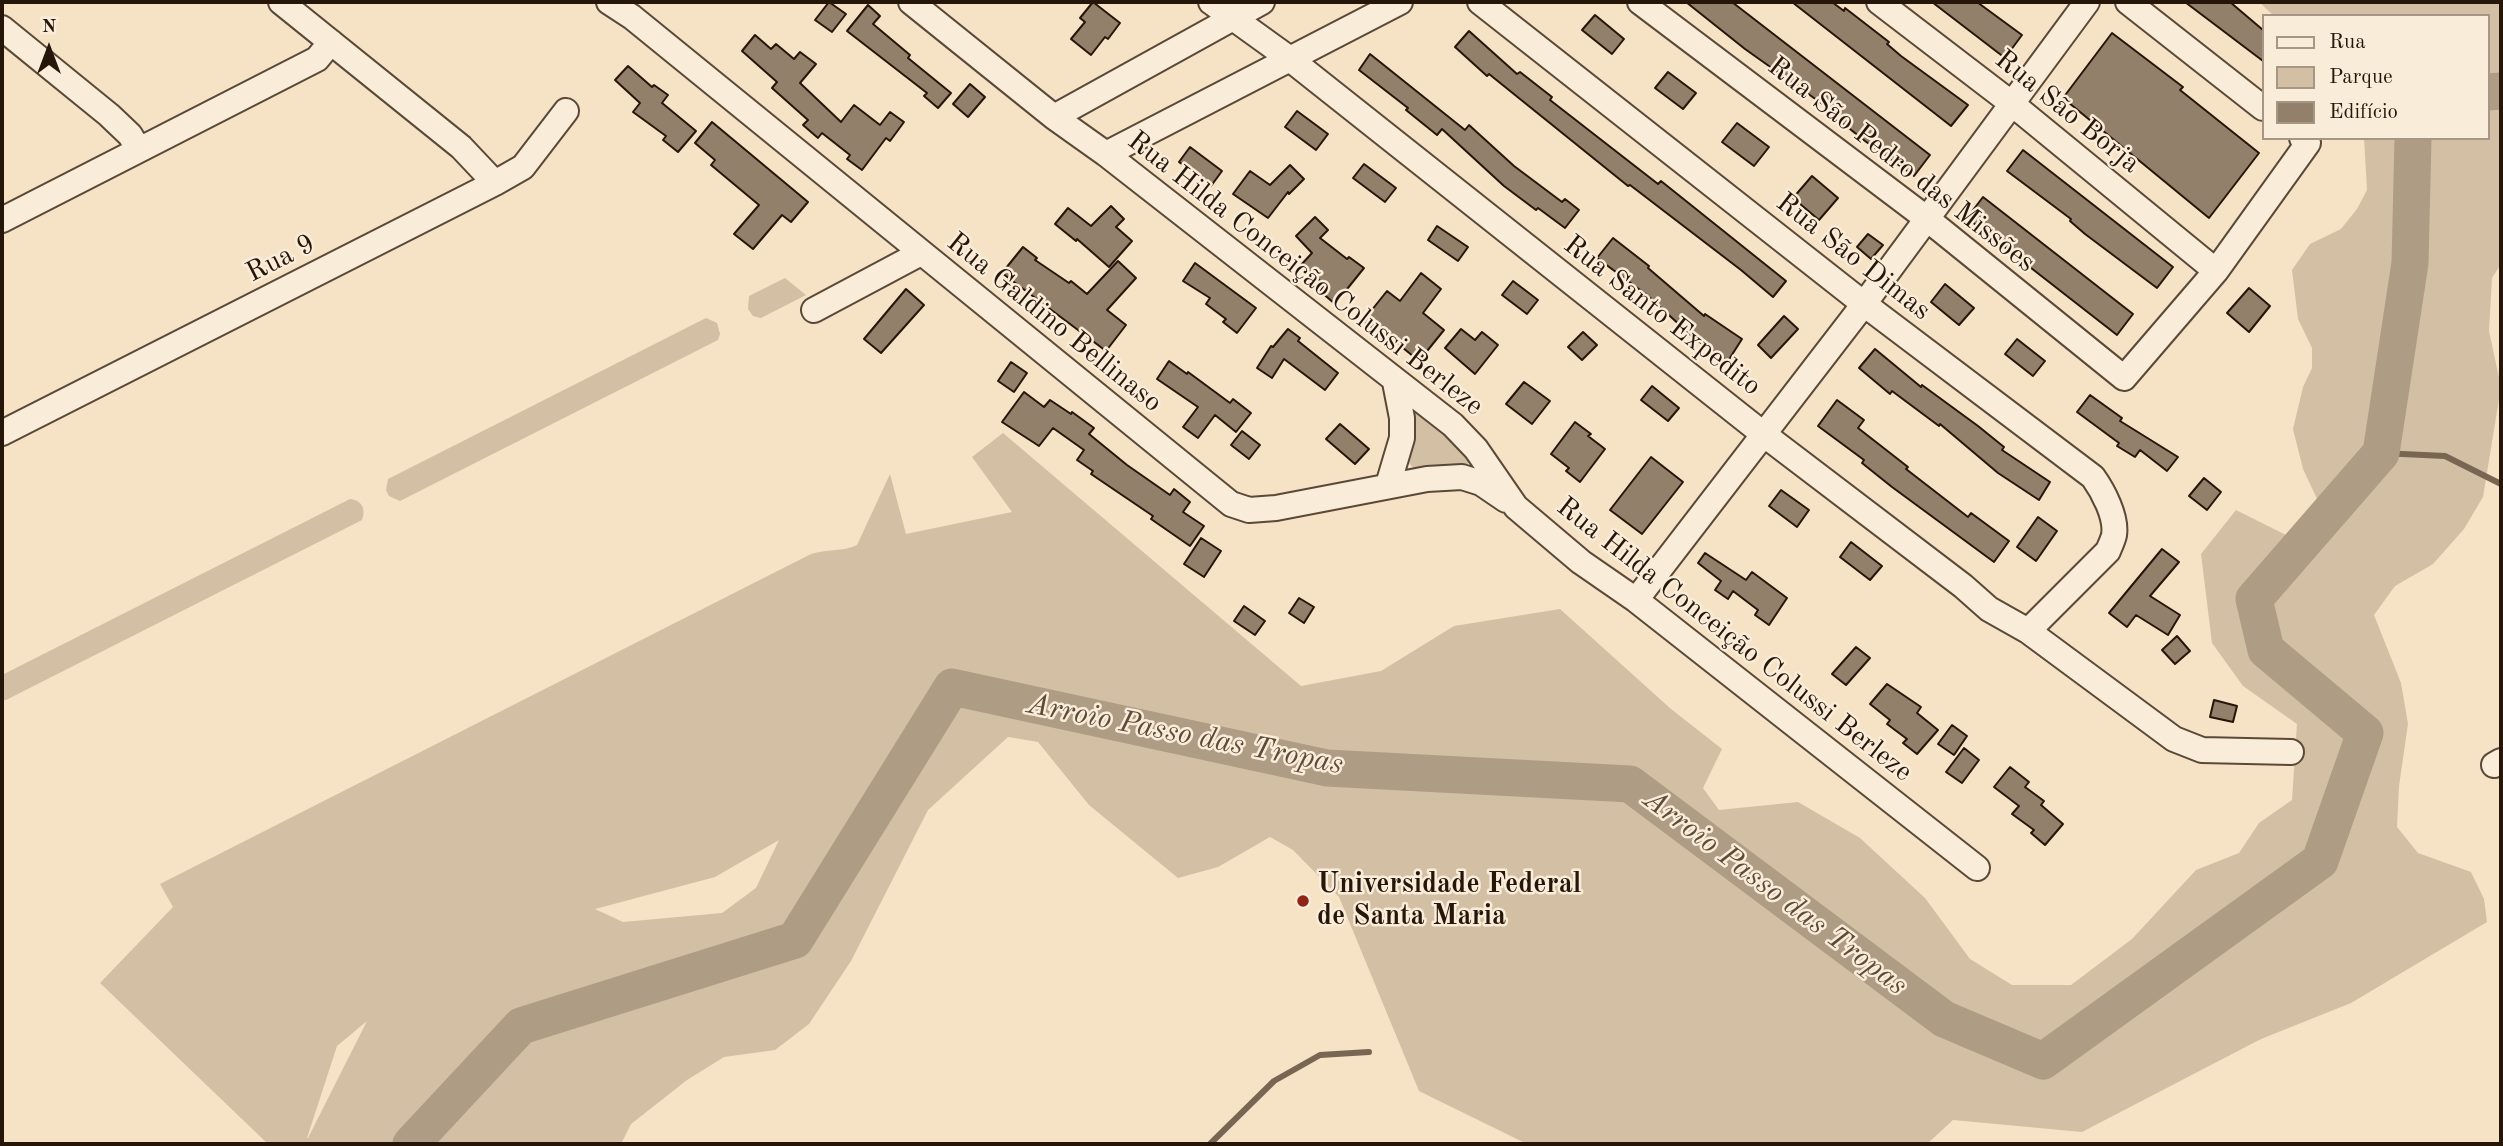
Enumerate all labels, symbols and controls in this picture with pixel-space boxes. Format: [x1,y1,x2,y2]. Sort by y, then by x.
north arrow [14,14,84,84]
legend [2262,14,2489,140]
text: N [42,18,56,37]
text: Rua [2329,32,2366,53]
street label: Rua São Borja [1988,43,2146,181]
street label: Rua São Pedro das Missões [1760,50,2042,280]
text: Parque [2329,67,2393,88]
text: Edifício [2329,102,2398,123]
street label: Rua Hilda Conceição Colussi Berleze [1120,125,1490,423]
street label: Rua São Dimas [1769,186,1937,328]
street label: Rua Galdino Bellinaso [940,226,1168,420]
street label: Rua 9 [241,227,321,291]
street label: Rua Santo Expedito [1556,228,1768,404]
street label: Rua Hilda Conceição Colussi Berleze [1549,491,1919,789]
water label: Arroio Passo das Tropas [1024,687,1346,783]
water label: Arroio Passo das Tropas [1636,782,1914,1004]
place label: Universidade Federal de Santa Maria [1317,868,1581,934]
marker: Universidade Federal de Santa Maria [1295,893,1311,909]

